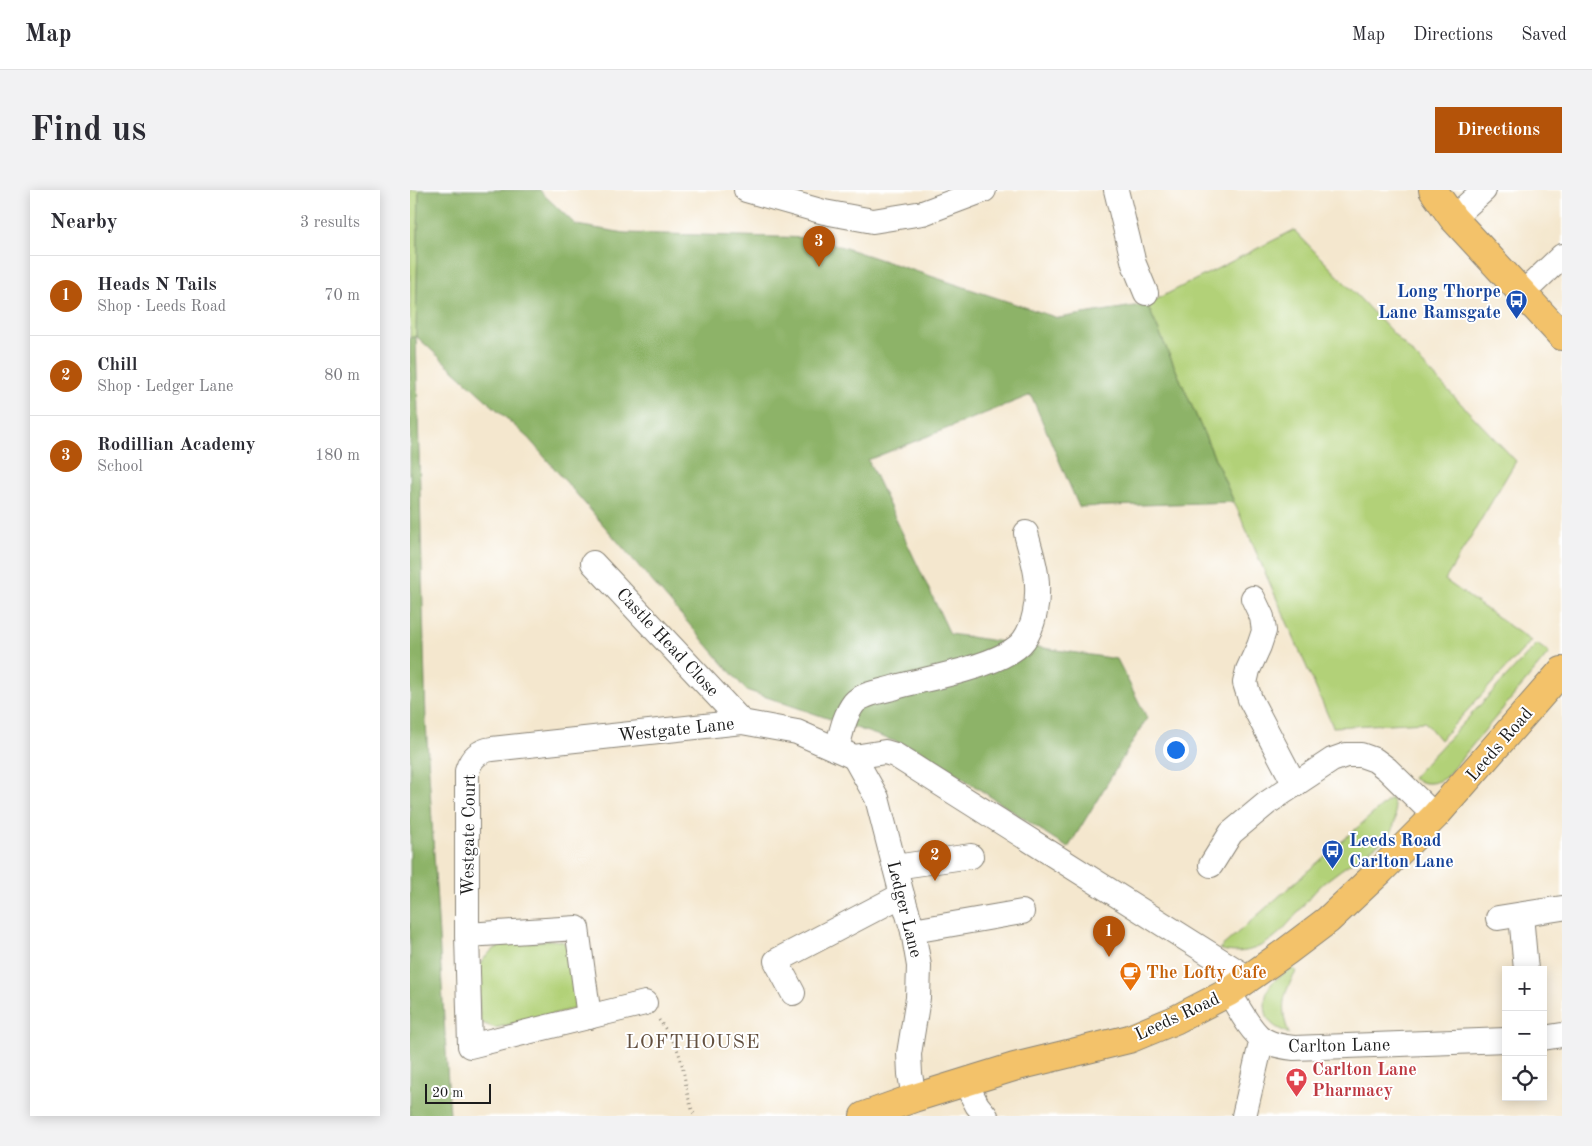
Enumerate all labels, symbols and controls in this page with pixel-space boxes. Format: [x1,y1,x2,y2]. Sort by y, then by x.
text: Map [25,23,72,47]
text: Map [1352,26,1385,44]
text: Directions [1413,26,1493,44]
text: Saved [1521,26,1567,44]
button: Directions [1435,107,1562,153]
text: Find us [30,113,146,148]
text: Nearby [50,212,118,233]
text: 3 results [300,215,360,231]
pin: 3 [803,226,835,267]
text: Heads N Tails [97,276,217,295]
place label: Long Thorpe Lane Ramsgate [1378,283,1501,322]
text: 1 [61,288,71,304]
text: 70 m [324,288,360,304]
bus stop icon: Long Thorpe Lane Ramsgate [1505,289,1529,320]
text: Shop · Leeds Road [97,299,226,315]
text: Chill [97,356,138,375]
text: 2 [61,368,71,384]
text: 80 m [324,368,360,384]
text: Shop · Ledger Lane [97,379,233,395]
text: Rodillian Academy [97,436,256,455]
text: 3 [61,448,71,464]
text: 180 m [315,448,360,464]
text: School [97,459,143,475]
street label: Castle Head Close [613,585,722,700]
street label: Leeds Road [1463,704,1536,785]
street label: Westgate Lane [617,715,735,745]
your location [1163,737,1189,763]
street label: Westgate Court [459,774,479,896]
place label: Leeds Road Carlton Lane [1349,832,1454,871]
bus stop icon: Leeds Road Carlton Lane [1321,838,1345,869]
pin: 2 [919,840,951,881]
street label: Ledger Lane [883,859,925,960]
pin: 1 [1093,916,1125,957]
cafe icon: The Lofty Cafe [1118,960,1142,991]
place label: The Lofty Cafe [1146,964,1267,982]
map controls [1502,966,1547,1101]
button: + [1502,966,1547,1011]
street label: Leeds Road [1132,990,1222,1044]
button: − [1502,1011,1547,1056]
district label: LOFTHOUSE [625,1033,761,1053]
street label: Carlton Lane [1288,1036,1390,1056]
button: locate [1502,1056,1547,1101]
place label: Carlton Lane Pharmacy [1312,1061,1417,1100]
pharmacy icon: Carlton Lane Pharmacy [1284,1067,1308,1098]
scale bar [425,1081,491,1104]
text: 20 m [432,1086,463,1100]

